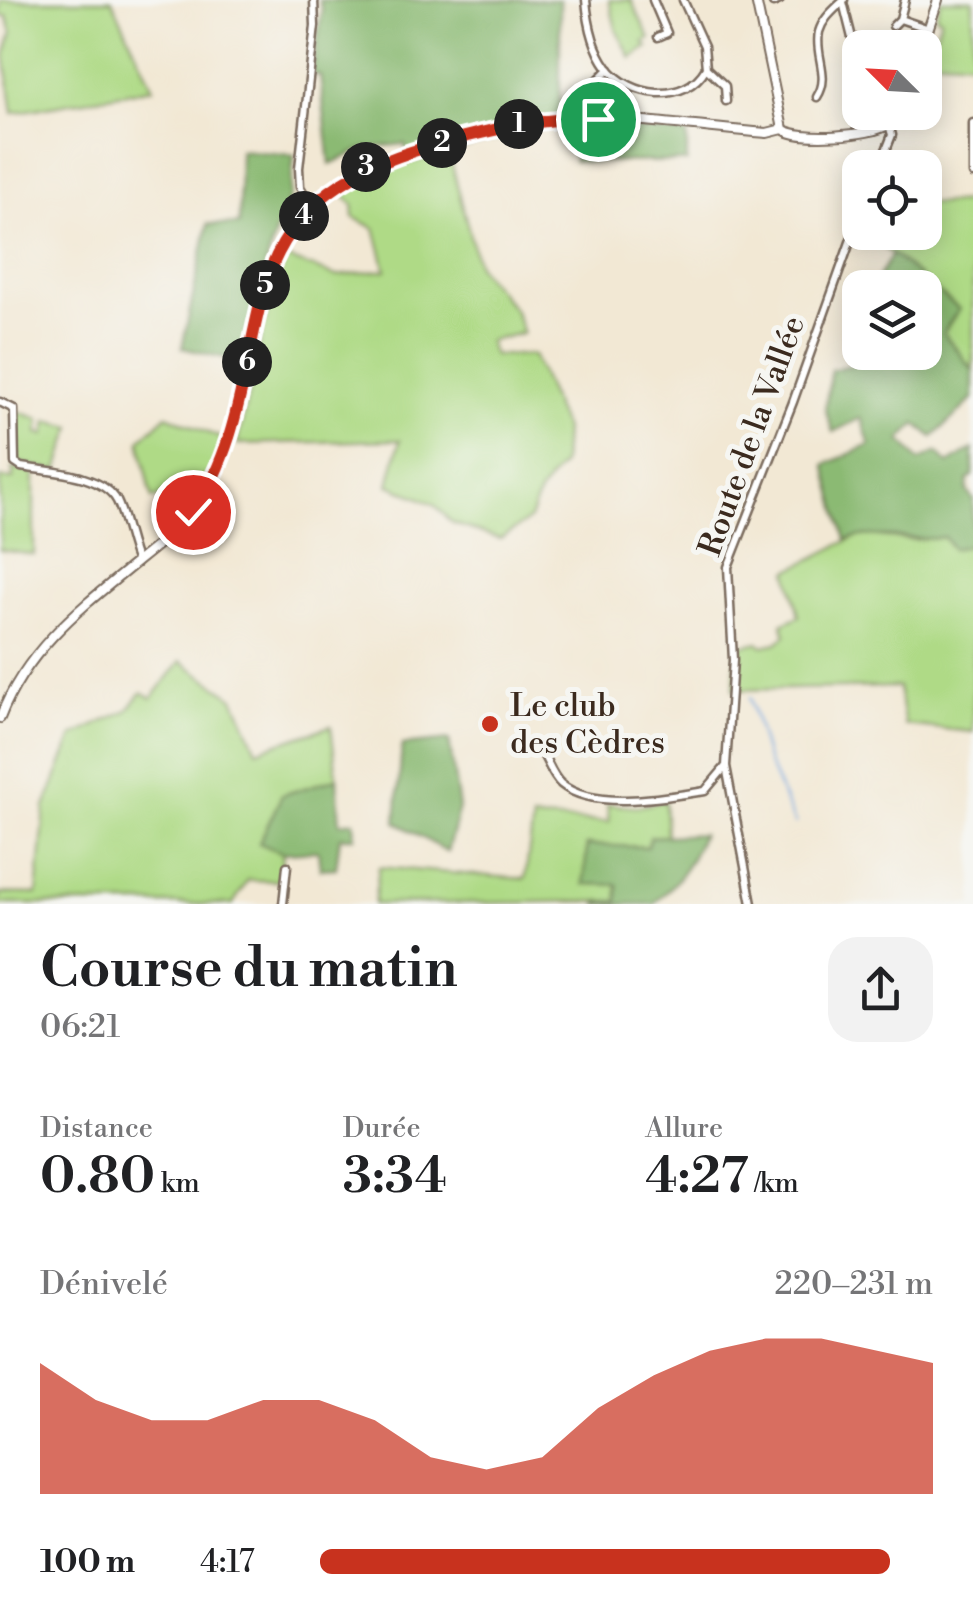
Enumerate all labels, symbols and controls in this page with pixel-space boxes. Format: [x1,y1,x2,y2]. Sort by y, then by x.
north arrow [842,30,942,130]
map controls [842,30,942,370]
pin [556,77,641,162]
icon: arrive [571,92,626,147]
pin: 1 [494,99,544,149]
text: 1 [512,106,526,141]
pin: 2 [417,118,467,168]
text: 2 [433,125,451,160]
pin: 3 [341,142,391,192]
text: 3 [358,149,374,184]
button: locate [842,150,942,250]
pin: 4 [279,191,329,241]
text: 4 [295,198,313,233]
pin: 5 [240,260,290,310]
text: 5 [256,267,274,302]
button: layers [842,270,942,370]
street label: Route de la Vallée [690,310,814,562]
pin: 6 [222,337,272,387]
text: 6 [238,344,256,379]
pin [151,470,236,555]
icon: check [166,485,221,540]
place label: Le club des Cèdres [510,686,665,763]
marker: Le club des Cèdres [479,713,501,735]
text: Course du matin [40,935,458,1004]
button: share [828,937,933,1042]
text: 06:21 [40,1007,120,1047]
text: Distance [40,1111,153,1146]
text: Durée [343,1111,421,1146]
text: Allure [645,1111,723,1146]
text: 0.80 [40,1146,155,1208]
text: 3:34 [343,1146,447,1208]
text: 4:27 [645,1146,749,1208]
text: km [155,1166,200,1201]
text: /km [749,1166,799,1201]
text: Dénivelé [40,1264,168,1304]
text: 220–231 m [775,1264,933,1304]
text: 100 m [40,1542,135,1582]
text: 4:17 [200,1542,255,1582]

